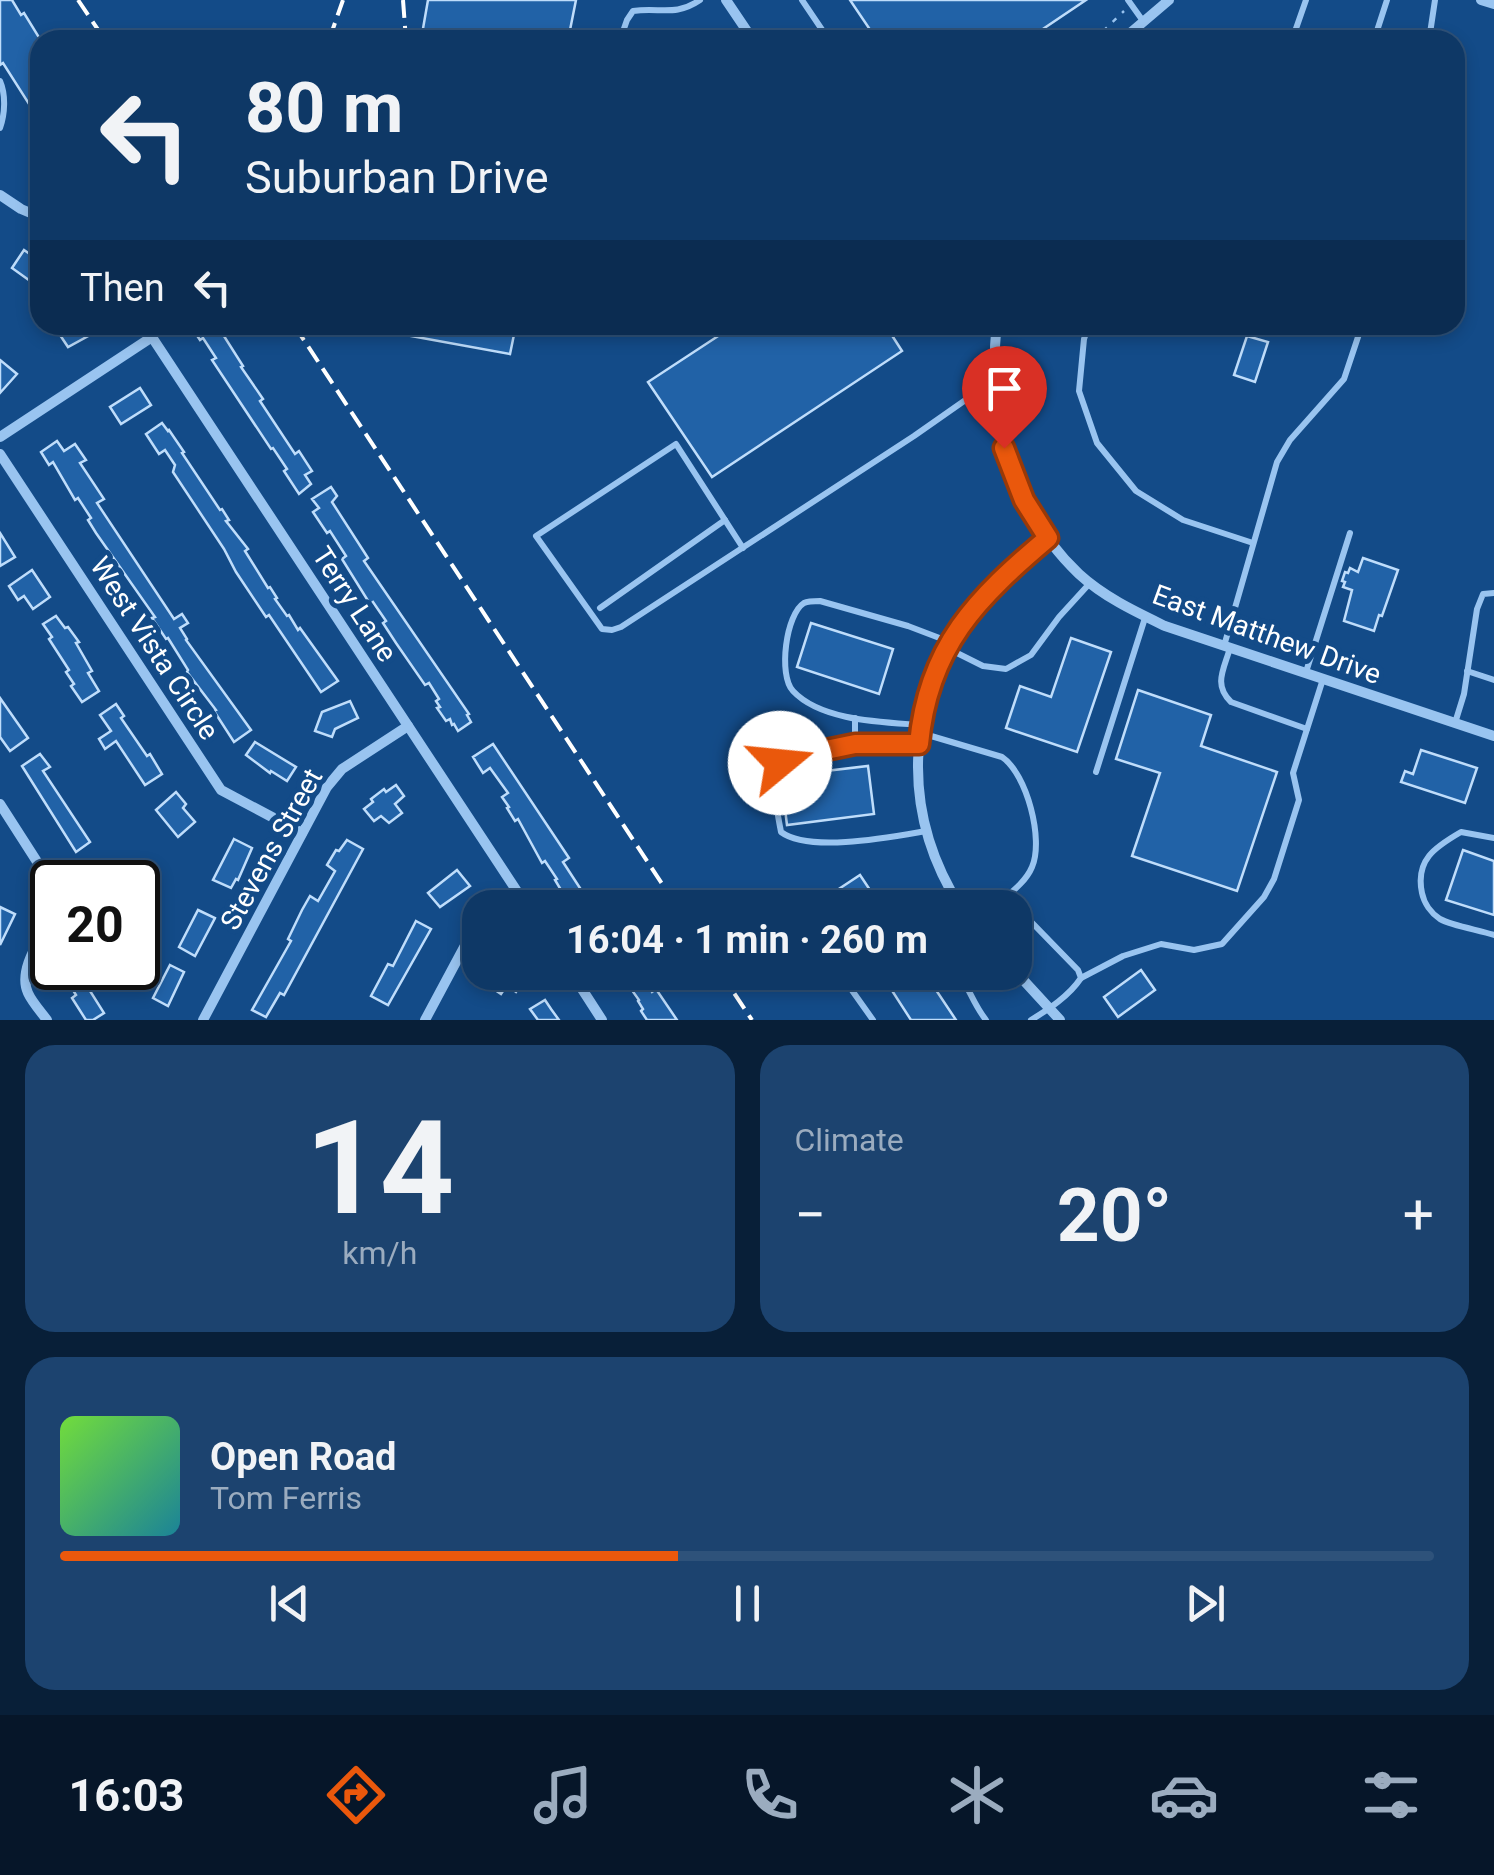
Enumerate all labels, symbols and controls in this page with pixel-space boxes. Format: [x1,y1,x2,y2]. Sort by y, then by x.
text: 80 m [245,67,403,149]
icon: left [80,70,210,200]
text: Suburban Drive [245,151,549,204]
icon: left [185,260,240,315]
text: Then [80,266,165,310]
pin [962,346,1047,449]
icon: arrive [977,361,1032,416]
street label: Terry Lane [305,541,404,668]
street label: West Vista Circle [83,551,226,746]
street label: East Matthew Drive [1148,578,1386,691]
position arrow [728,711,832,815]
street label: Stevens Street [214,763,329,936]
speed limit sign: 20 [30,860,160,990]
text: 16:04 · 1 min · 260 m [566,918,928,962]
text: 14 [305,1092,454,1245]
text: Climate [795,1121,904,1159]
text: 20° [1057,1171,1172,1259]
text: − [795,1183,826,1247]
text: + [1403,1183,1434,1247]
text: km/h [342,1234,417,1272]
text: Open Road [210,1435,396,1479]
text: Tom Ferris [210,1479,362,1517]
icon: previous [262,1576,317,1631]
icon: pause [720,1576,775,1631]
icon: next [1178,1576,1233,1631]
icon: directions [321,1760,391,1830]
icon: music [528,1760,598,1830]
icon: phone [735,1760,805,1830]
icon: climate [942,1760,1012,1830]
icon: car [1149,1760,1219,1830]
icon: filters [1356,1760,1426,1830]
text: 16:03 [68,1769,184,1822]

